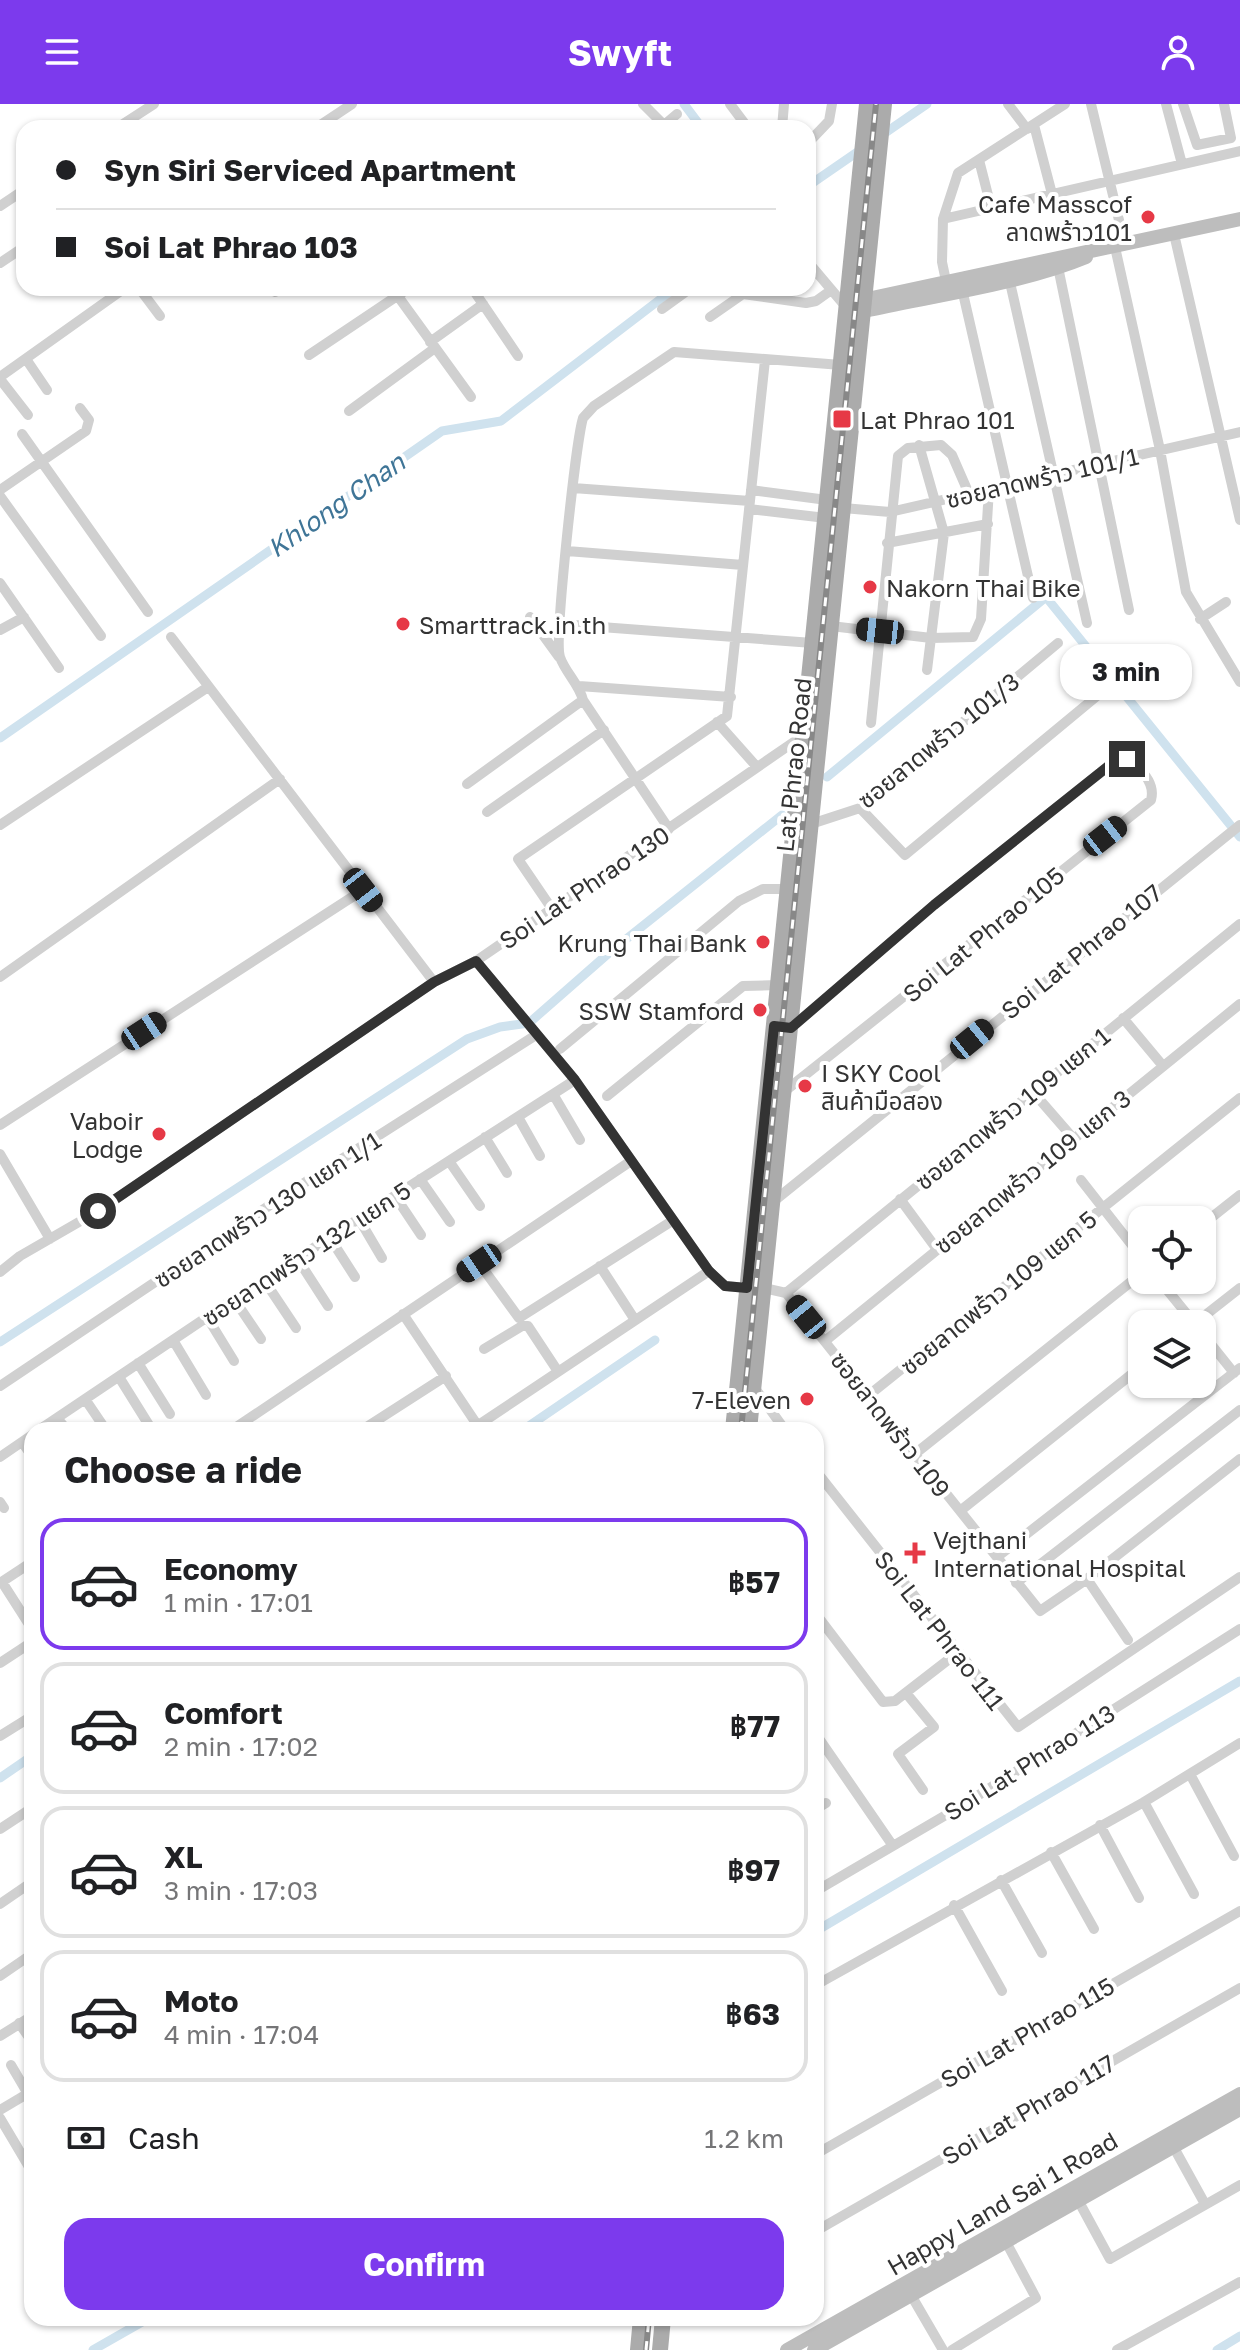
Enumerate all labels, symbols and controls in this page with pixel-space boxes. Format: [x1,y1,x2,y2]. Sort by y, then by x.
icon: menu [40,30,84,74]
icon: person [1156,30,1200,74]
text: Swyft [568,31,672,74]
text: Syn Siri Serviced Apartment [104,152,516,188]
place label: Cafe Masscof ลาดพร้าว101 [978,189,1132,246]
marker: Cafe Masscof ลาดพร้าว101 [1139,208,1157,226]
text: Soi Lat Phrao 103 [104,229,358,265]
place label: Lat Phrao 101 [860,405,1015,434]
marker: Lat Phrao 101 [831,408,853,430]
street label: ซอยลาดพร้าว 101/1 [943,441,1141,513]
water label: Khlong Chan [261,446,411,564]
place label: Nakorn Thai Bike [886,573,1081,602]
marker: Nakorn Thai Bike [861,578,879,596]
place label: Smarttrack.in.th [419,610,606,639]
marker: Smarttrack.in.th [394,615,412,633]
car [855,617,905,645]
callout: 3 min [1061,643,1193,699]
text: 3 min [1092,656,1160,687]
street label: ซอยลาดพร้าว 101/3 [851,666,1025,814]
street label: Lat Phrao Road [769,676,817,854]
route end [1109,741,1145,777]
car [1079,812,1131,860]
street label: Soi Lat Phrao 130 [493,819,675,955]
street label: Soi Lat Phrao 105 [897,860,1069,1008]
car [339,864,387,916]
street label: Soi Lat Phrao 107 [995,877,1167,1025]
place label: Krung Thai Bank [557,928,747,957]
marker: Krung Thai Bank [754,933,772,951]
place label: SSW Stamford [578,996,744,1025]
marker: SSW Stamford [751,1001,769,1019]
car [117,1008,171,1054]
car [946,1015,998,1063]
street label: ซอยลาดพร้าว 109 แยก 1 [909,1021,1115,1195]
place label: I SKY Cool สินค้ามือสอง [821,1058,943,1115]
marker: I SKY Cool สินค้ามือสอง [796,1077,814,1095]
street label: ซอยลาดพร้าว 109 แยก 3 [928,1083,1136,1259]
place label: Vaboir Lodge [70,1106,143,1163]
street label: ซอยลาดพร้าว 130 แยก 1/1 [148,1125,386,1293]
marker: Vaboir Lodge [150,1125,168,1143]
street label: ซอยลาดพร้าว 132 แยก 5 [196,1175,416,1331]
route start [80,1193,116,1229]
street label: ซอยลาดพร้าว 109 แยก 5 [894,1204,1102,1380]
map controls [1128,1206,1216,1398]
button: locate [1128,1206,1216,1294]
car [452,1240,506,1286]
car [782,1291,830,1343]
button: layers [1128,1310,1216,1398]
street label: ซอยลาดพร้าว 109 [825,1345,957,1503]
place label: 7-Eleven [692,1385,791,1414]
marker: 7-Eleven [798,1390,816,1408]
text: Choose a ride [64,1448,302,1491]
place label: Vejthani International Hospital [933,1525,1186,1582]
marker: Vejthani International Hospital [904,1542,926,1564]
street label: Soi Lat Phrao 111 [869,1545,1011,1715]
icon: car [68,1548,140,1620]
text: Economy [164,1551,298,1587]
text: ฿57 [728,1564,780,1600]
text: 1 min · 17:01 [164,1587,313,1618]
icon: car [68,1692,140,1764]
text: Comfort [164,1695,283,1731]
street label: Soi Lat Phrao 113 [938,1698,1120,1826]
text: ฿77 [730,1708,780,1744]
text: 2 min · 17:02 [164,1731,318,1762]
icon: car [68,1836,140,1908]
text: XL [164,1839,203,1875]
text: ฿97 [727,1852,780,1888]
text: 3 min · 17:03 [164,1875,318,1906]
street label: Soi Lat Phrao 115 [935,1970,1119,2094]
icon: car [68,1980,140,2052]
text: Moto [164,1983,239,2019]
text: ฿63 [725,1996,780,2032]
text: 4 min · 17:04 [164,2019,319,2050]
street label: Soi Lat Phrao 117 [936,2048,1120,2170]
icon: cash [64,2116,108,2160]
text: Cash [128,2120,200,2156]
text: 1.2 km [704,2123,784,2154]
street label: Happy Land Sai 1 Road [882,2125,1122,2281]
button: Confirm [64,2218,784,2310]

